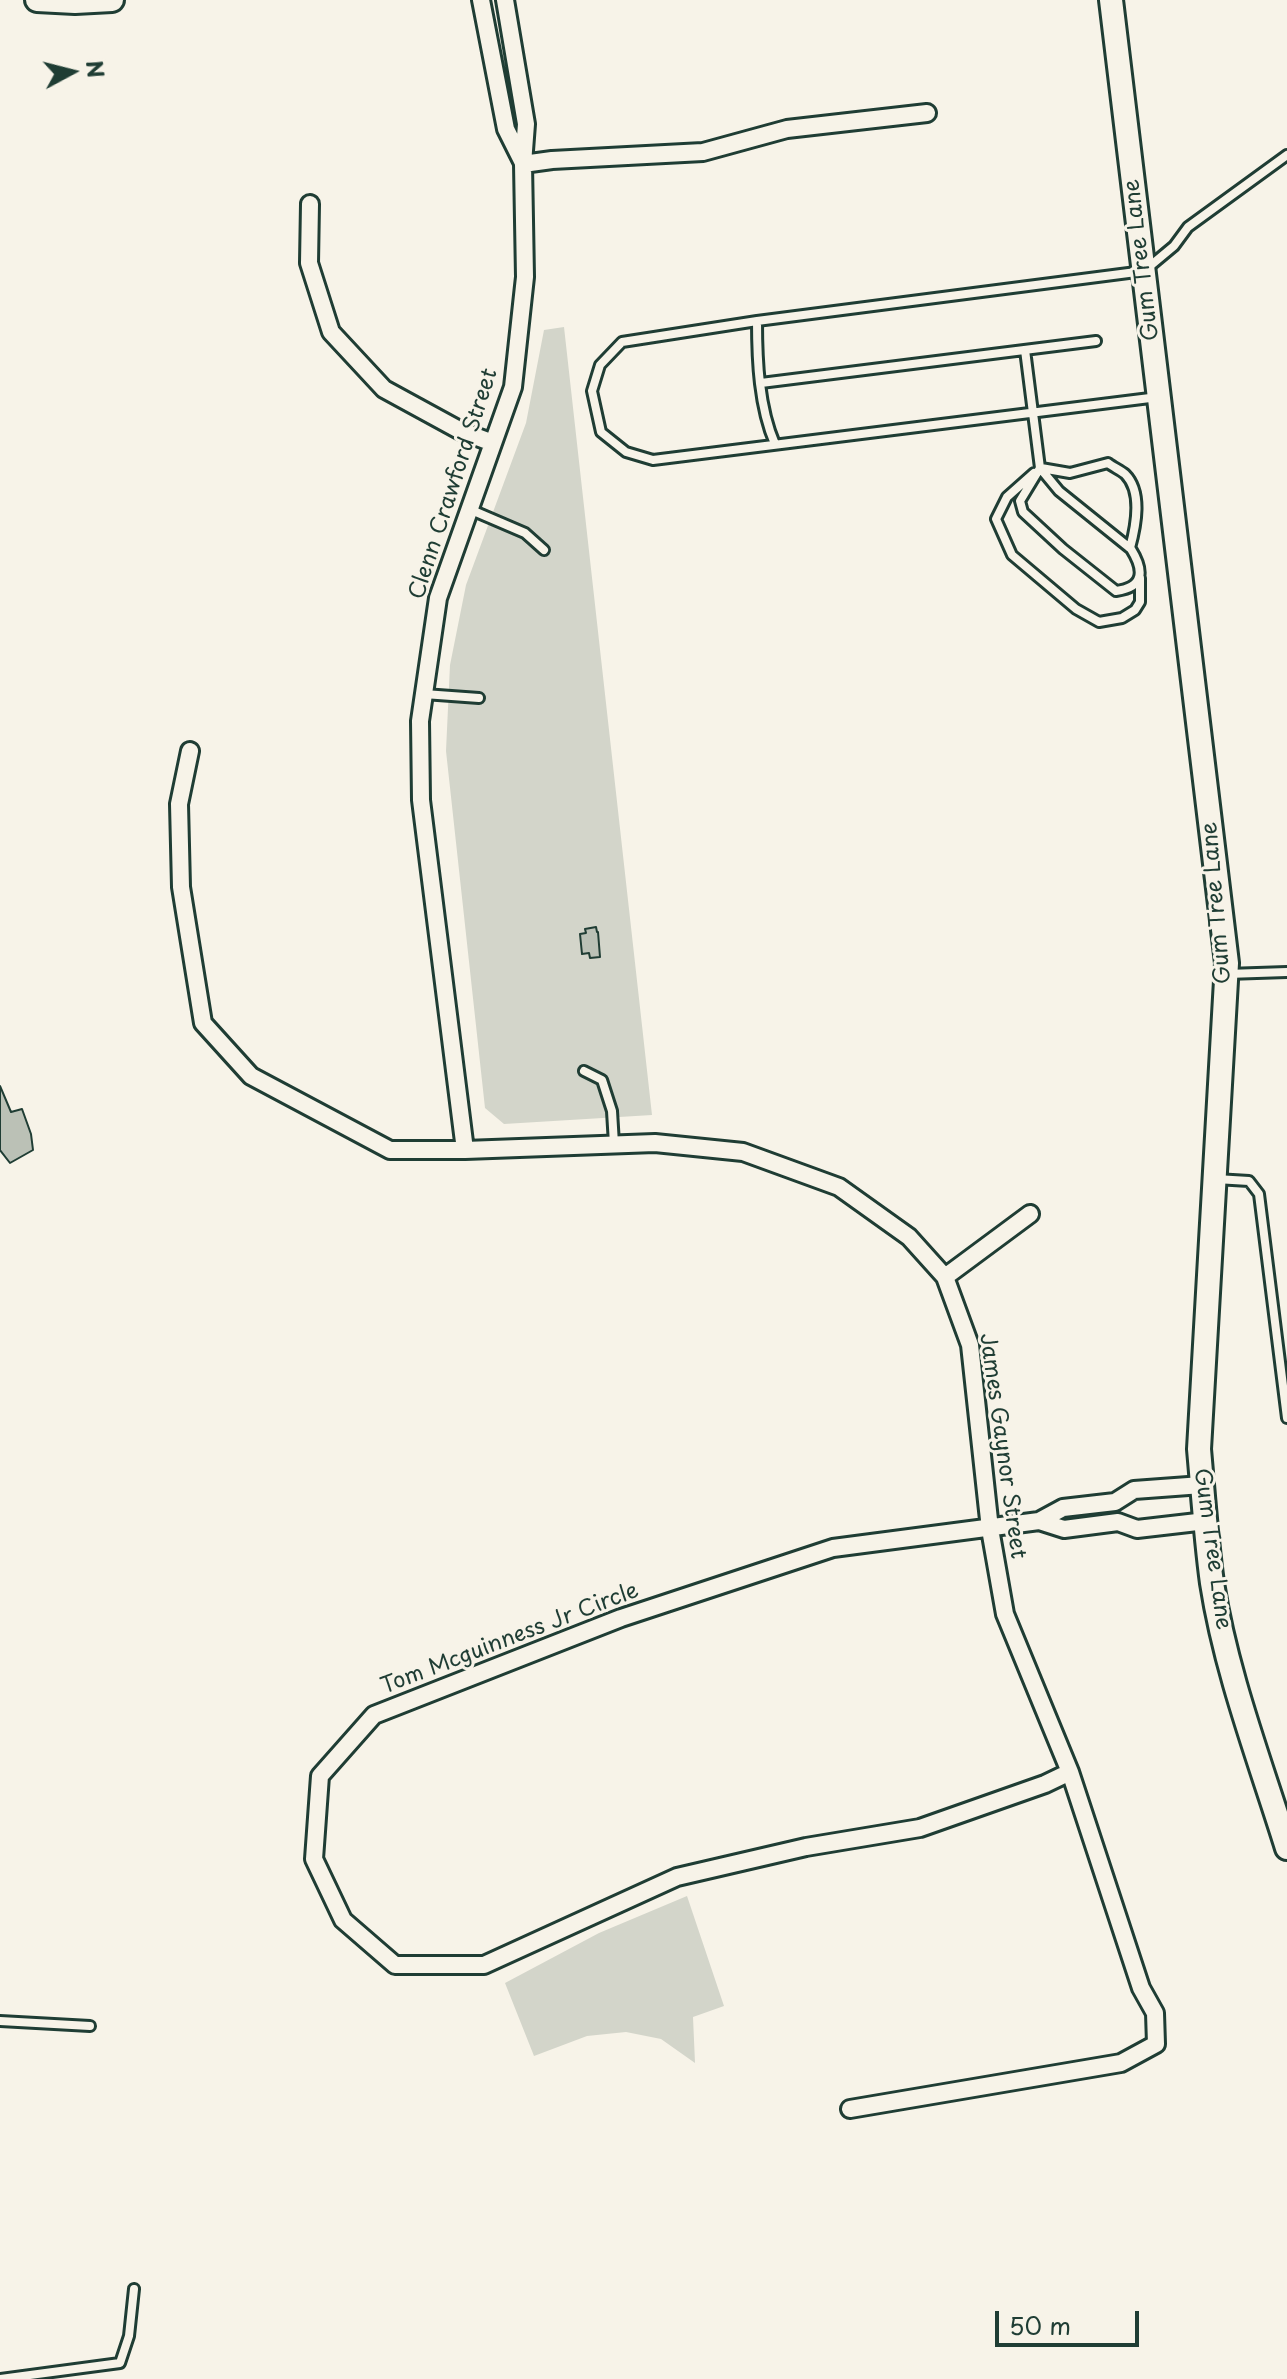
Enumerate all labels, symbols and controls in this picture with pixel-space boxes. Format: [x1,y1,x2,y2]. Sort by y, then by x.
north arrow [32,32,112,112]
text: N [79,58,114,80]
street label: Gum Tree Lane [1119,178,1165,342]
street label: Clenn Crawford Street [404,365,504,603]
street label: Gum Tree Lane [1197,821,1237,985]
street label: James Gaynor Street [973,1331,1031,1561]
street label: Gum Tree Lane [1188,1467,1236,1631]
street label: Tom Mcguinness Jr Circle [377,1578,643,1700]
scale bar [999,2295,1143,2345]
text: 50 m [1009,2307,1071,2343]

